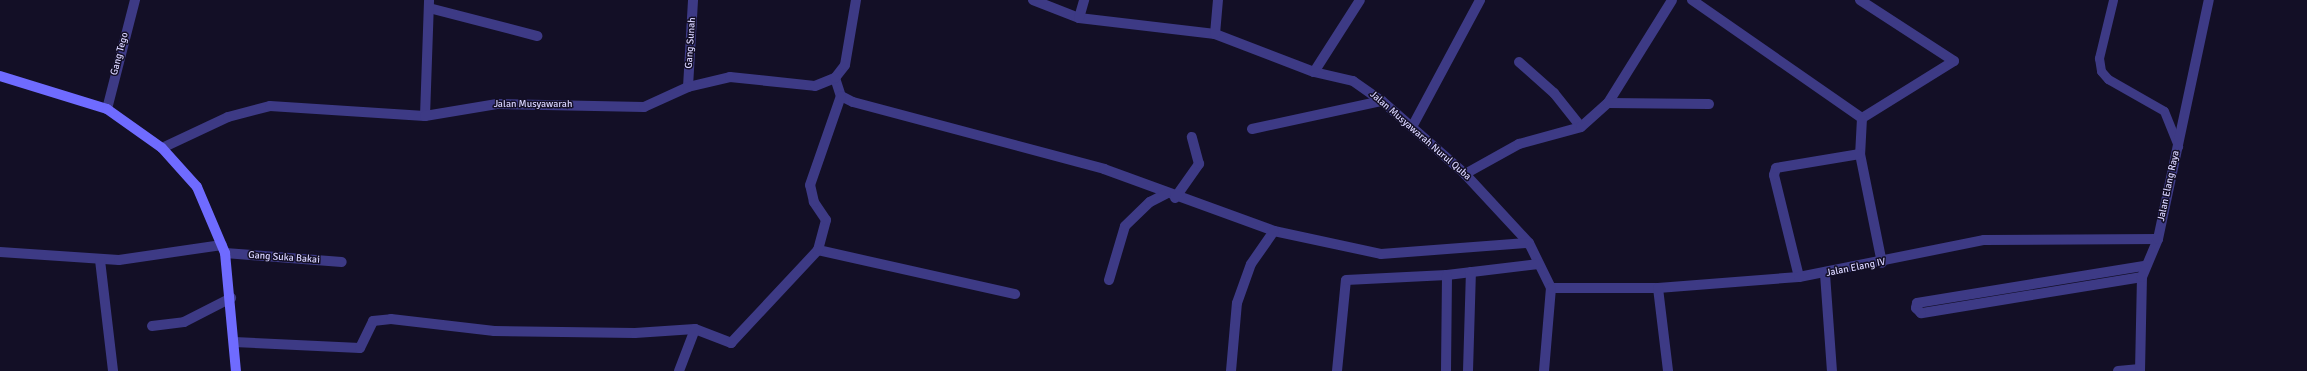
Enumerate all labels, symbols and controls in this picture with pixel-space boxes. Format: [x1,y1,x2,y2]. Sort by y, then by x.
street label: Gang Sunah [683,17,699,69]
street label: Gang Tego [109,31,131,77]
street label: Jalan Musyawarah Nurul Quba [1367,89,1473,183]
street label: Jalan Musyawarah [494,99,572,111]
street label: Jalan Elang Raya [2156,149,2182,223]
street label: Gang Suka Bakai [248,250,320,266]
street label: Jalan Elang IV [1825,256,1887,280]

